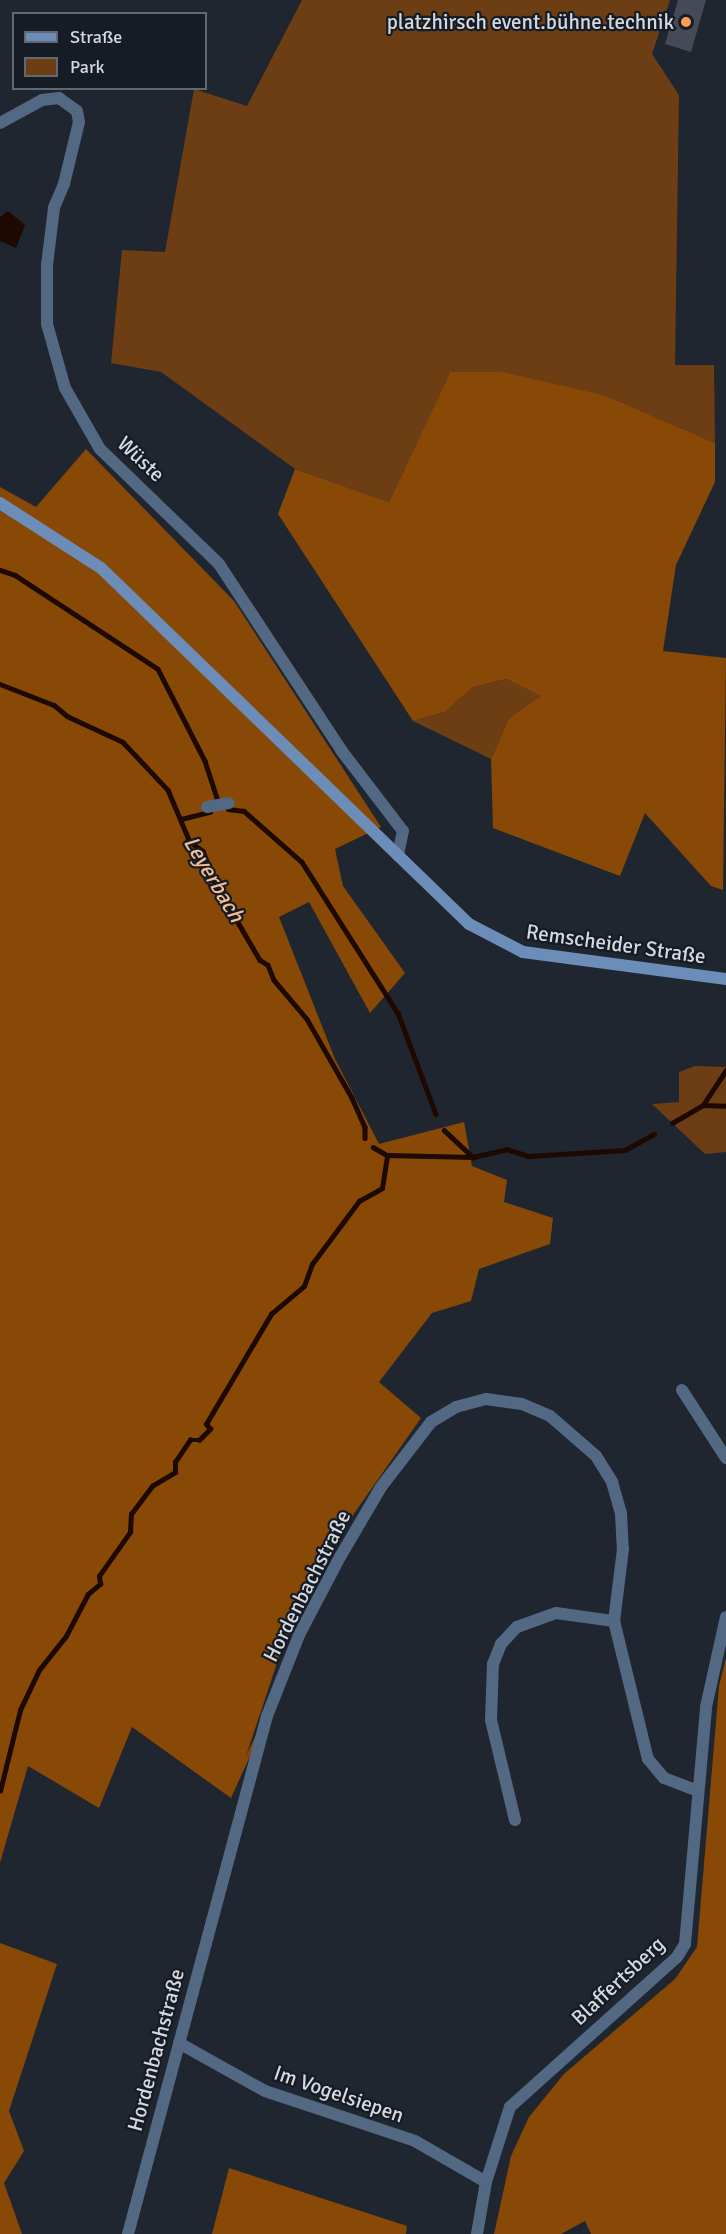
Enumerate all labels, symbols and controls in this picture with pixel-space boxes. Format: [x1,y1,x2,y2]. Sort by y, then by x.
place label: platzhirsch event.bühne.technik [387,9,674,35]
legend [12,12,207,90]
marker: platzhirsch event.bühne.technik [679,15,693,29]
text: Straße [70,26,122,48]
text: Park [70,56,105,78]
street label: Wüste [112,431,170,487]
water label: Leyerbach [178,831,250,927]
street label: Remscheider Straße [525,919,707,969]
street label: Hordenbachstraße [258,1506,356,1666]
street label: Blaffertsberg [566,1931,670,2031]
street label: Hordenbachstraße [122,1966,190,2134]
street label: Im Vogelsiepen [271,2060,407,2128]

